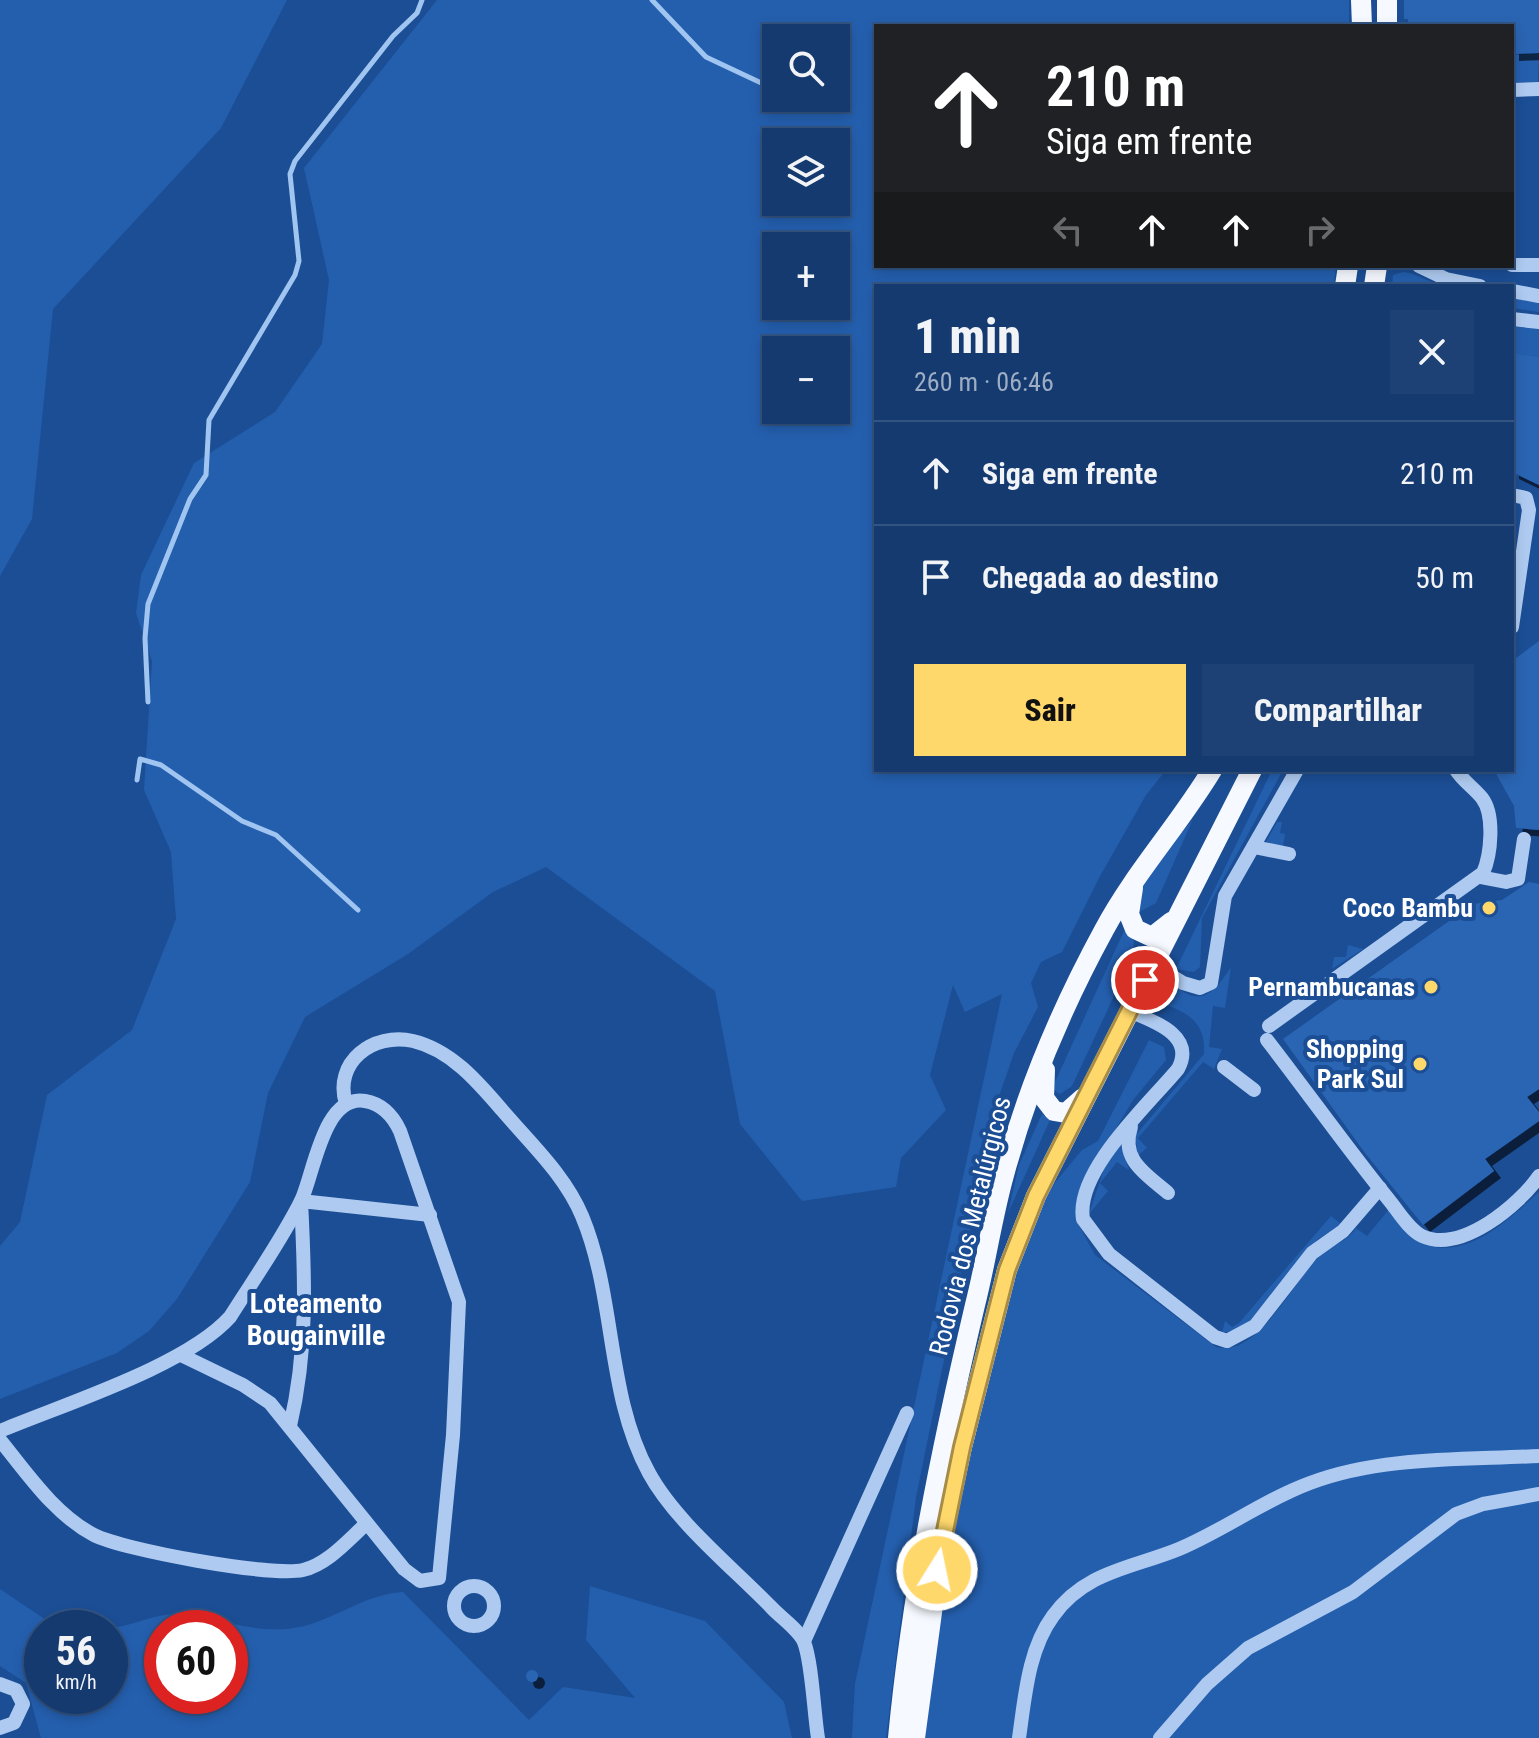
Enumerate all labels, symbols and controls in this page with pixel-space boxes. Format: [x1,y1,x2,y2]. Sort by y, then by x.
map controls [762,24,850,424]
button: search [762,24,850,112]
text: 210 m [1046,54,1185,120]
icon: ahead [914,56,1018,160]
text: Siga em frente [1046,121,1252,163]
button: layers [762,128,850,216]
icon: left [1046,208,1090,252]
icon: ahead [1130,208,1174,252]
icon: ahead [1214,208,1258,252]
icon: right [1298,208,1342,252]
button: + [762,232,850,320]
text: 1 min [914,308,1021,365]
button: close [1390,310,1474,394]
button: − [762,336,850,424]
text: 260 m · 06:46 [914,367,1054,397]
icon: ahead [914,451,958,495]
text: Siga em frente [982,456,1158,491]
text: 210 m [1400,456,1474,491]
icon: arrive [914,555,958,599]
text: Chegada ao destino [982,560,1219,595]
text: 50 m [1415,560,1474,595]
button: Sair [914,664,1186,756]
button: Compartilhar [1202,664,1474,756]
place label: Coco Bambu [1343,893,1473,923]
marker: Coco Bambu [1480,899,1498,917]
pin [1111,946,1179,1014]
icon: arrive [1123,958,1167,1002]
place label: Pernambucanas [1248,972,1415,1002]
marker: Pernambucanas [1422,978,1440,996]
place label: Shopping Park Sul [1306,1034,1404,1094]
marker: Shopping Park Sul [1411,1055,1429,1073]
street label: Rodovia dos Metalúrgicos [923,1093,1017,1359]
district label: Loteamento Bougainville [247,1287,385,1352]
position arrow [895,1528,979,1612]
speed limit sign: 60 [144,1610,248,1714]
text: 56 [56,1628,96,1675]
text: km/h [55,1670,97,1694]

